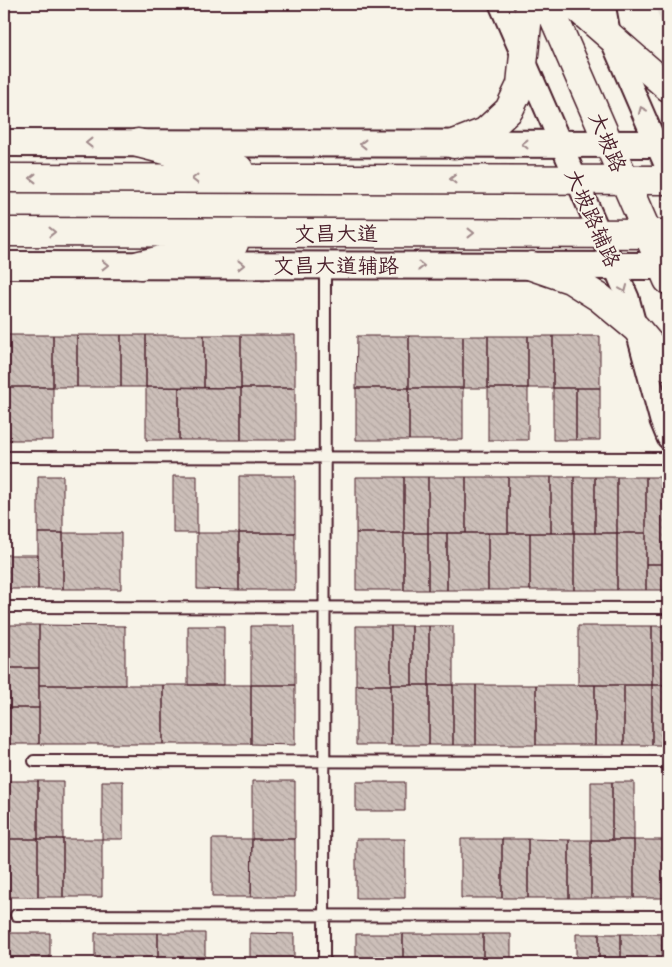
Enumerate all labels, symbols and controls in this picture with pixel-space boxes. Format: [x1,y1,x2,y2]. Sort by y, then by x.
one-way arrow [638,106,648,115]
street label: 大坡路 [584,108,632,176]
one-way arrow [85,138,92,148]
one-way arrow [359,139,366,149]
one-way arrow [521,139,529,149]
street label: 大坡路辅路 [560,165,626,271]
one-way arrow [28,173,36,183]
one-way arrow [191,174,198,184]
one-way arrow [449,174,456,184]
street label: 文昌大道 [294,221,378,246]
one-way arrow [49,227,57,237]
one-way arrow [468,228,475,238]
street label: 文昌大道辅路 [273,253,399,278]
one-way arrow [102,260,109,270]
one-way arrow [238,260,246,270]
one-way arrow [418,261,426,271]
one-way arrow [618,284,629,293]

